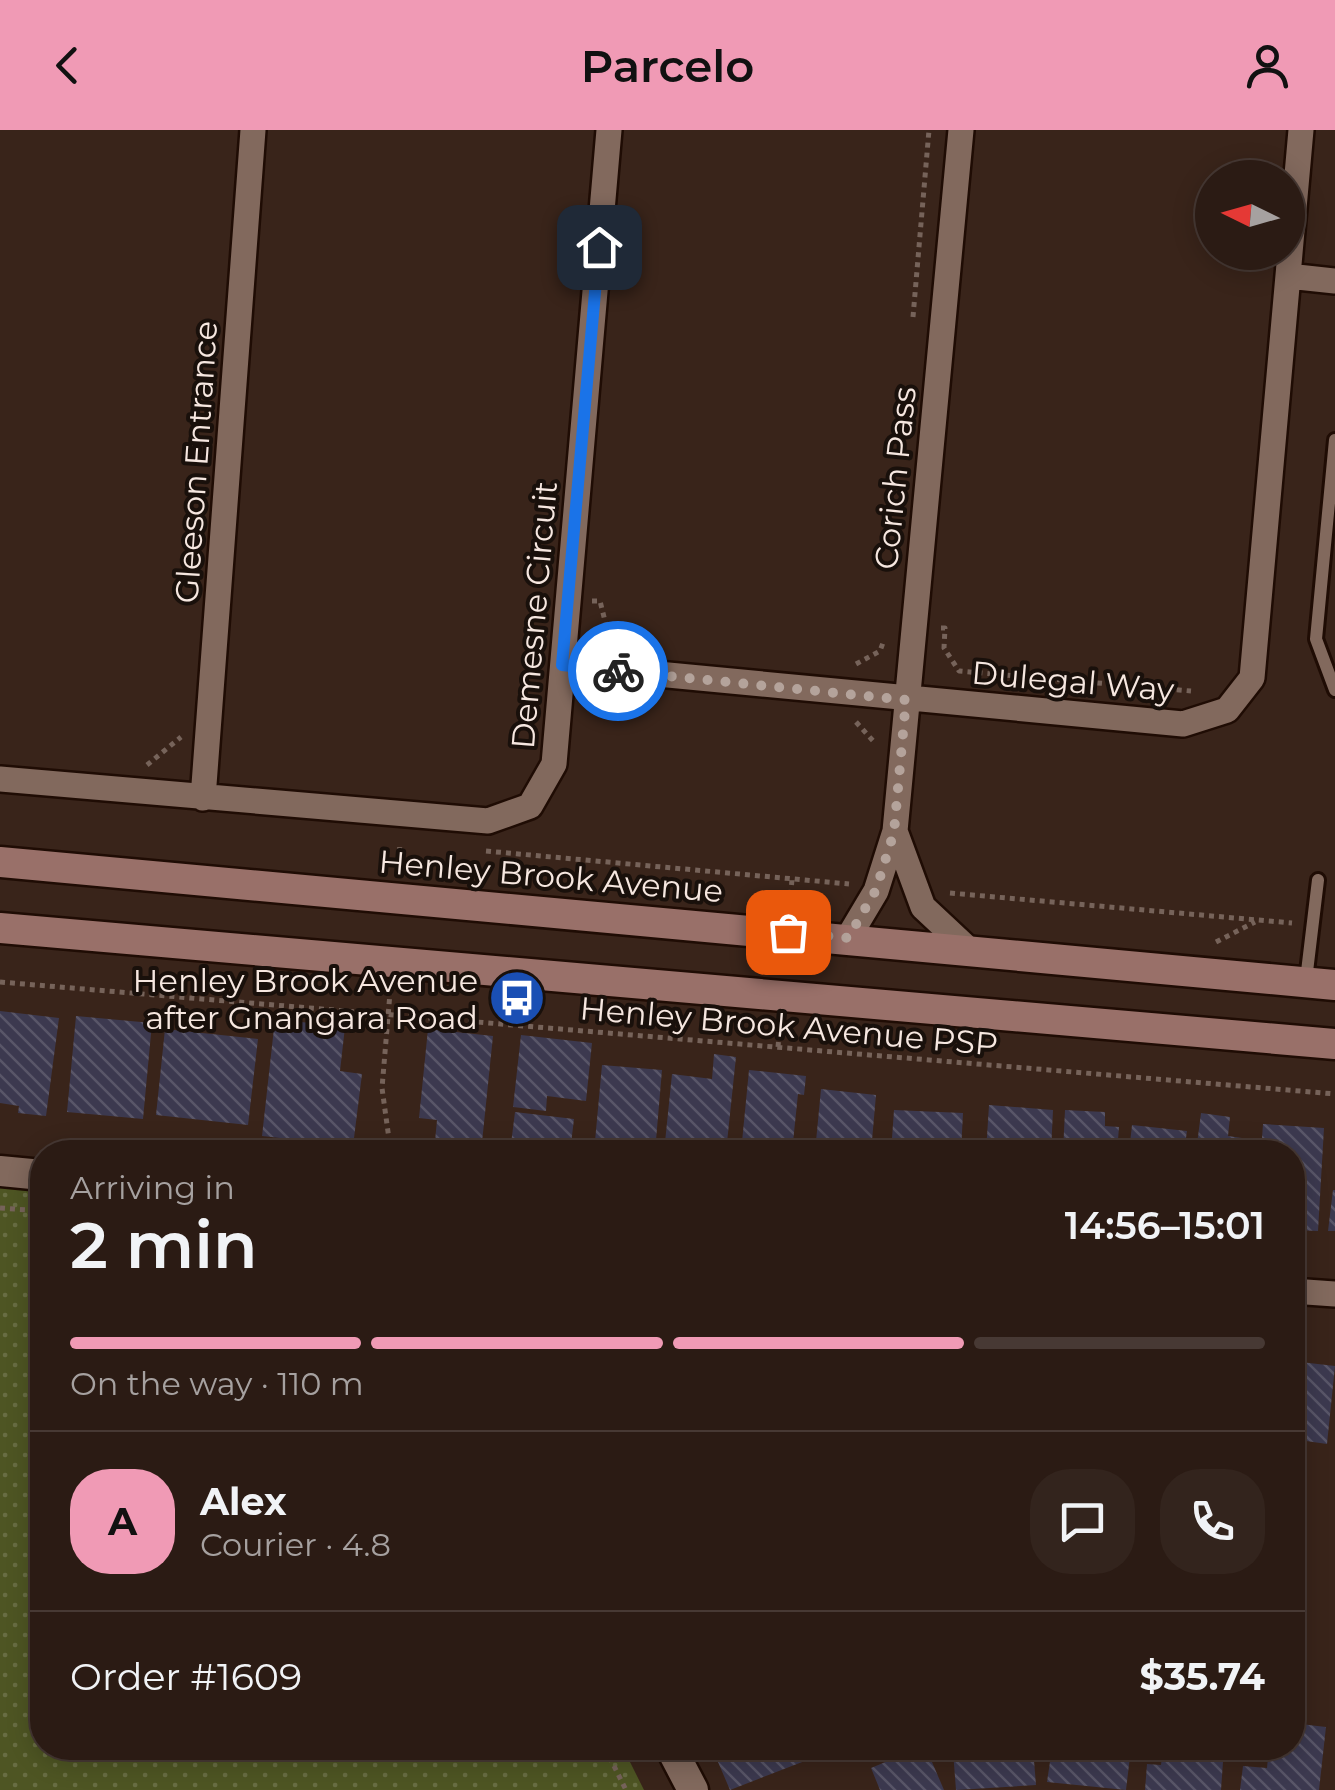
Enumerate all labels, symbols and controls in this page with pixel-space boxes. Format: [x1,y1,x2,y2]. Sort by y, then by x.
icon: back [40,38,95,93]
text: Parcelo [581,38,754,93]
icon: person [1240,38,1295,93]
north arrow [1195,160,1305,270]
map controls [1195,160,1305,270]
pin [557,205,642,290]
icon: home [572,220,627,275]
street label: Gleeson Entrance [167,320,225,604]
street label: Corich Pass [866,385,924,571]
street label: Demesne Circuit [503,480,565,750]
courier [568,621,668,721]
icon: bike [591,644,646,699]
street label: Dulegal Way [970,653,1176,709]
street label: Henley Brook Avenue [377,842,725,910]
pin [746,890,831,975]
icon: bag [761,905,816,960]
place label: Henley Brook Avenue after Gnangara Road [133,961,478,1037]
bus stop icon: Henley Brook Avenue after Gnangara Road [487,968,547,1028]
street label: Henley Brook Avenue PSP [578,988,1000,1064]
text: Arriving in [70,1168,235,1207]
text: 14:56–15:01 [1065,1202,1265,1249]
text: 2 min [70,1205,258,1284]
text: On the way · 110 m [70,1364,364,1403]
button: chat [1030,1469,1135,1574]
button: phone [1160,1469,1265,1574]
text: Alex [200,1478,287,1525]
text: A [108,1498,137,1545]
text: Courier · 4.8 [200,1525,391,1564]
text: Order #1609 [70,1653,302,1700]
text: $35.74 [1140,1653,1265,1700]

